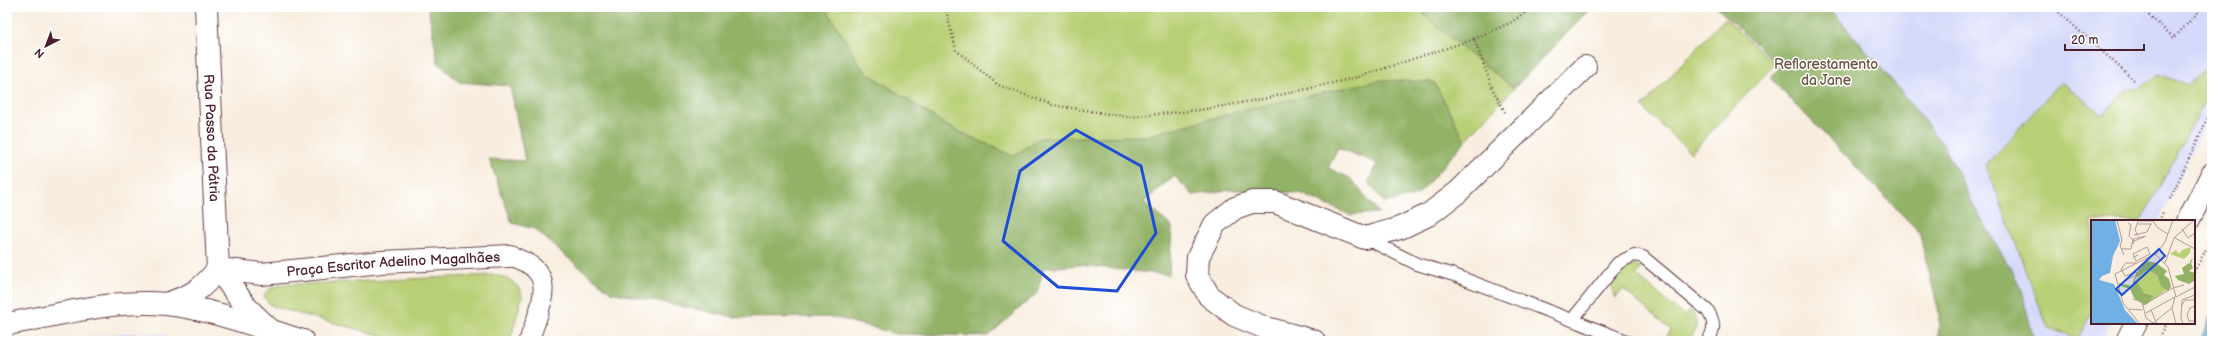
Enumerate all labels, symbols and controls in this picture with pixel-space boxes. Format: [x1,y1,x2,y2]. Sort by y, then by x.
north arrow [26,26,66,66]
scale bar [2065,26,2144,52]
text: 20 m [2071,33,2098,48]
text: N [32,45,47,61]
park label: Reflorestamento da Jane [1774,56,1878,89]
street label: Rua Passo da Pátria [201,74,223,202]
inset map [2091,220,2195,324]
street label: Praça Escritor Adelino Magalhães [286,248,501,280]

